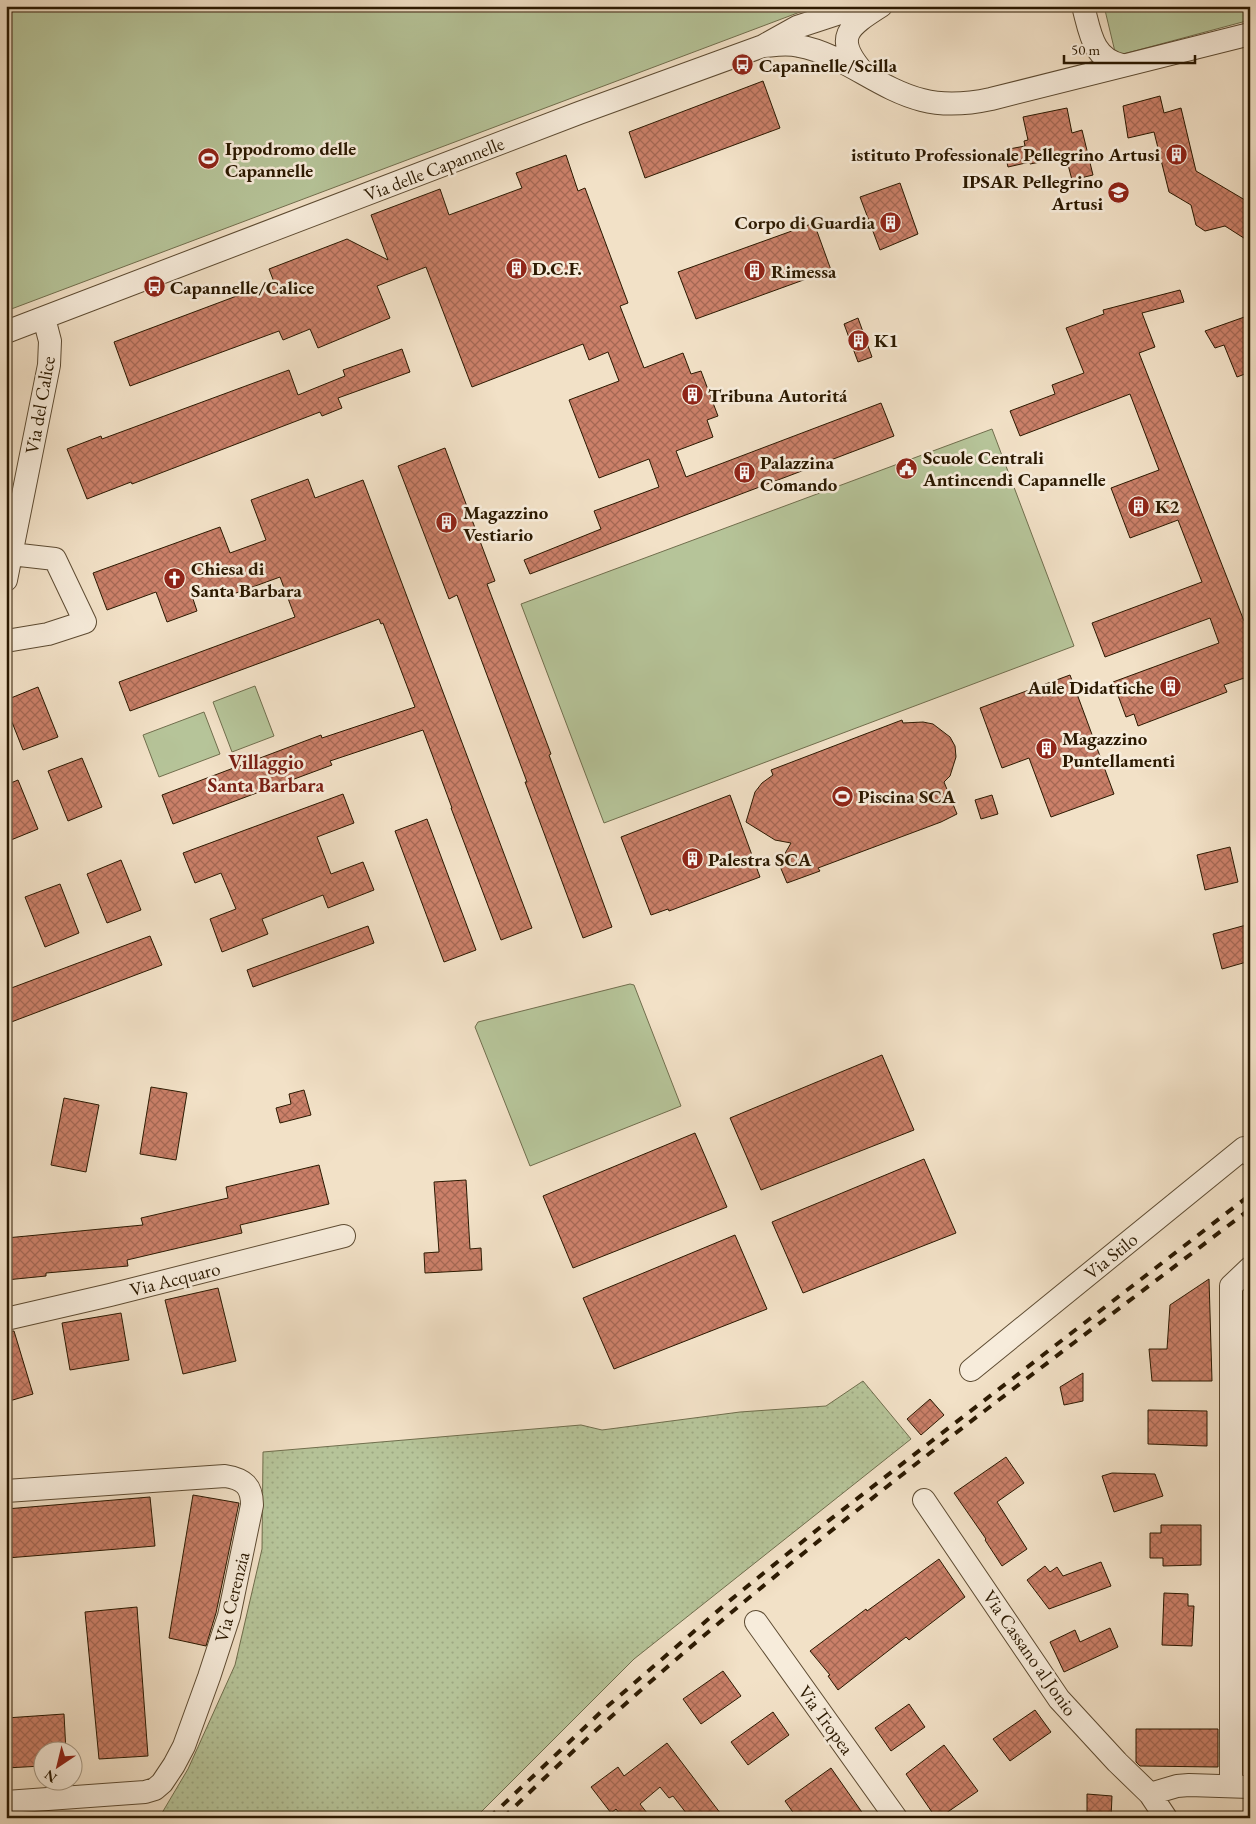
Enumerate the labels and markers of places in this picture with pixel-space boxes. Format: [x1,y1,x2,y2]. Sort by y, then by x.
bus stop icon: Capannelle/Scilla [731,53,755,77]
place label: Capannelle/Scilla [759,53,898,78]
place label: Ippodromo delle Capannelle [225,136,356,183]
place label: istituto Professionale Pellegrino Artusi [851,142,1160,167]
building icon: istituto Professionale Pellegrino Artusi [1164,142,1188,166]
sports icon: Ippodromo delle Capannelle [197,147,221,171]
place label: IPSAR Pellegrino Artusi [962,169,1103,216]
school or university icon: IPSAR Pellegrino Artusi [1107,180,1131,204]
place label: Corpo di Guardia [734,210,876,235]
building icon: Corpo di Guardia [879,210,903,234]
building icon: D.C.F. [504,256,528,280]
place label: D.C.F. [532,256,582,281]
building icon: Rimessa [743,259,767,283]
place label: Rimessa [771,259,837,284]
bus stop icon: Capannelle/Calice [142,275,166,299]
place label: Capannelle/Calice [170,275,314,300]
building icon: K1 [846,328,870,352]
place label: K1 [874,328,899,353]
building icon: Tribuna Autoritá [680,383,704,407]
place label: Tribuna Autoritá [708,383,848,408]
place label: Scuole Centrali Antincendi Capannelle [922,445,1106,492]
place label: Palazzina Comando [760,450,838,497]
public building icon: Scuole Centrali Antincendi Capannelle [895,456,919,480]
building icon: Palazzina Comando [732,461,756,485]
building icon: K2 [1127,494,1151,518]
place label: K2 [1155,494,1180,519]
place label: Magazzino Vestiario [463,500,549,547]
building icon: Magazzino Vestiario [435,511,459,535]
place label: Chiesa di Santa Barbara [191,556,303,603]
church icon: Chiesa di Santa Barbara [163,567,187,591]
place label: Aule Didattiche [1027,675,1154,700]
building icon: Aule Didattiche [1158,675,1182,699]
place label: Magazzino Puntellamenti [1062,726,1175,773]
building icon: Magazzino Puntellamenti [1034,737,1058,761]
sports icon: Piscina SCA [830,784,854,808]
place label: Piscina SCA [858,784,956,809]
building icon: Palestra SCA [680,847,704,871]
place label: Palestra SCA [708,847,812,872]

